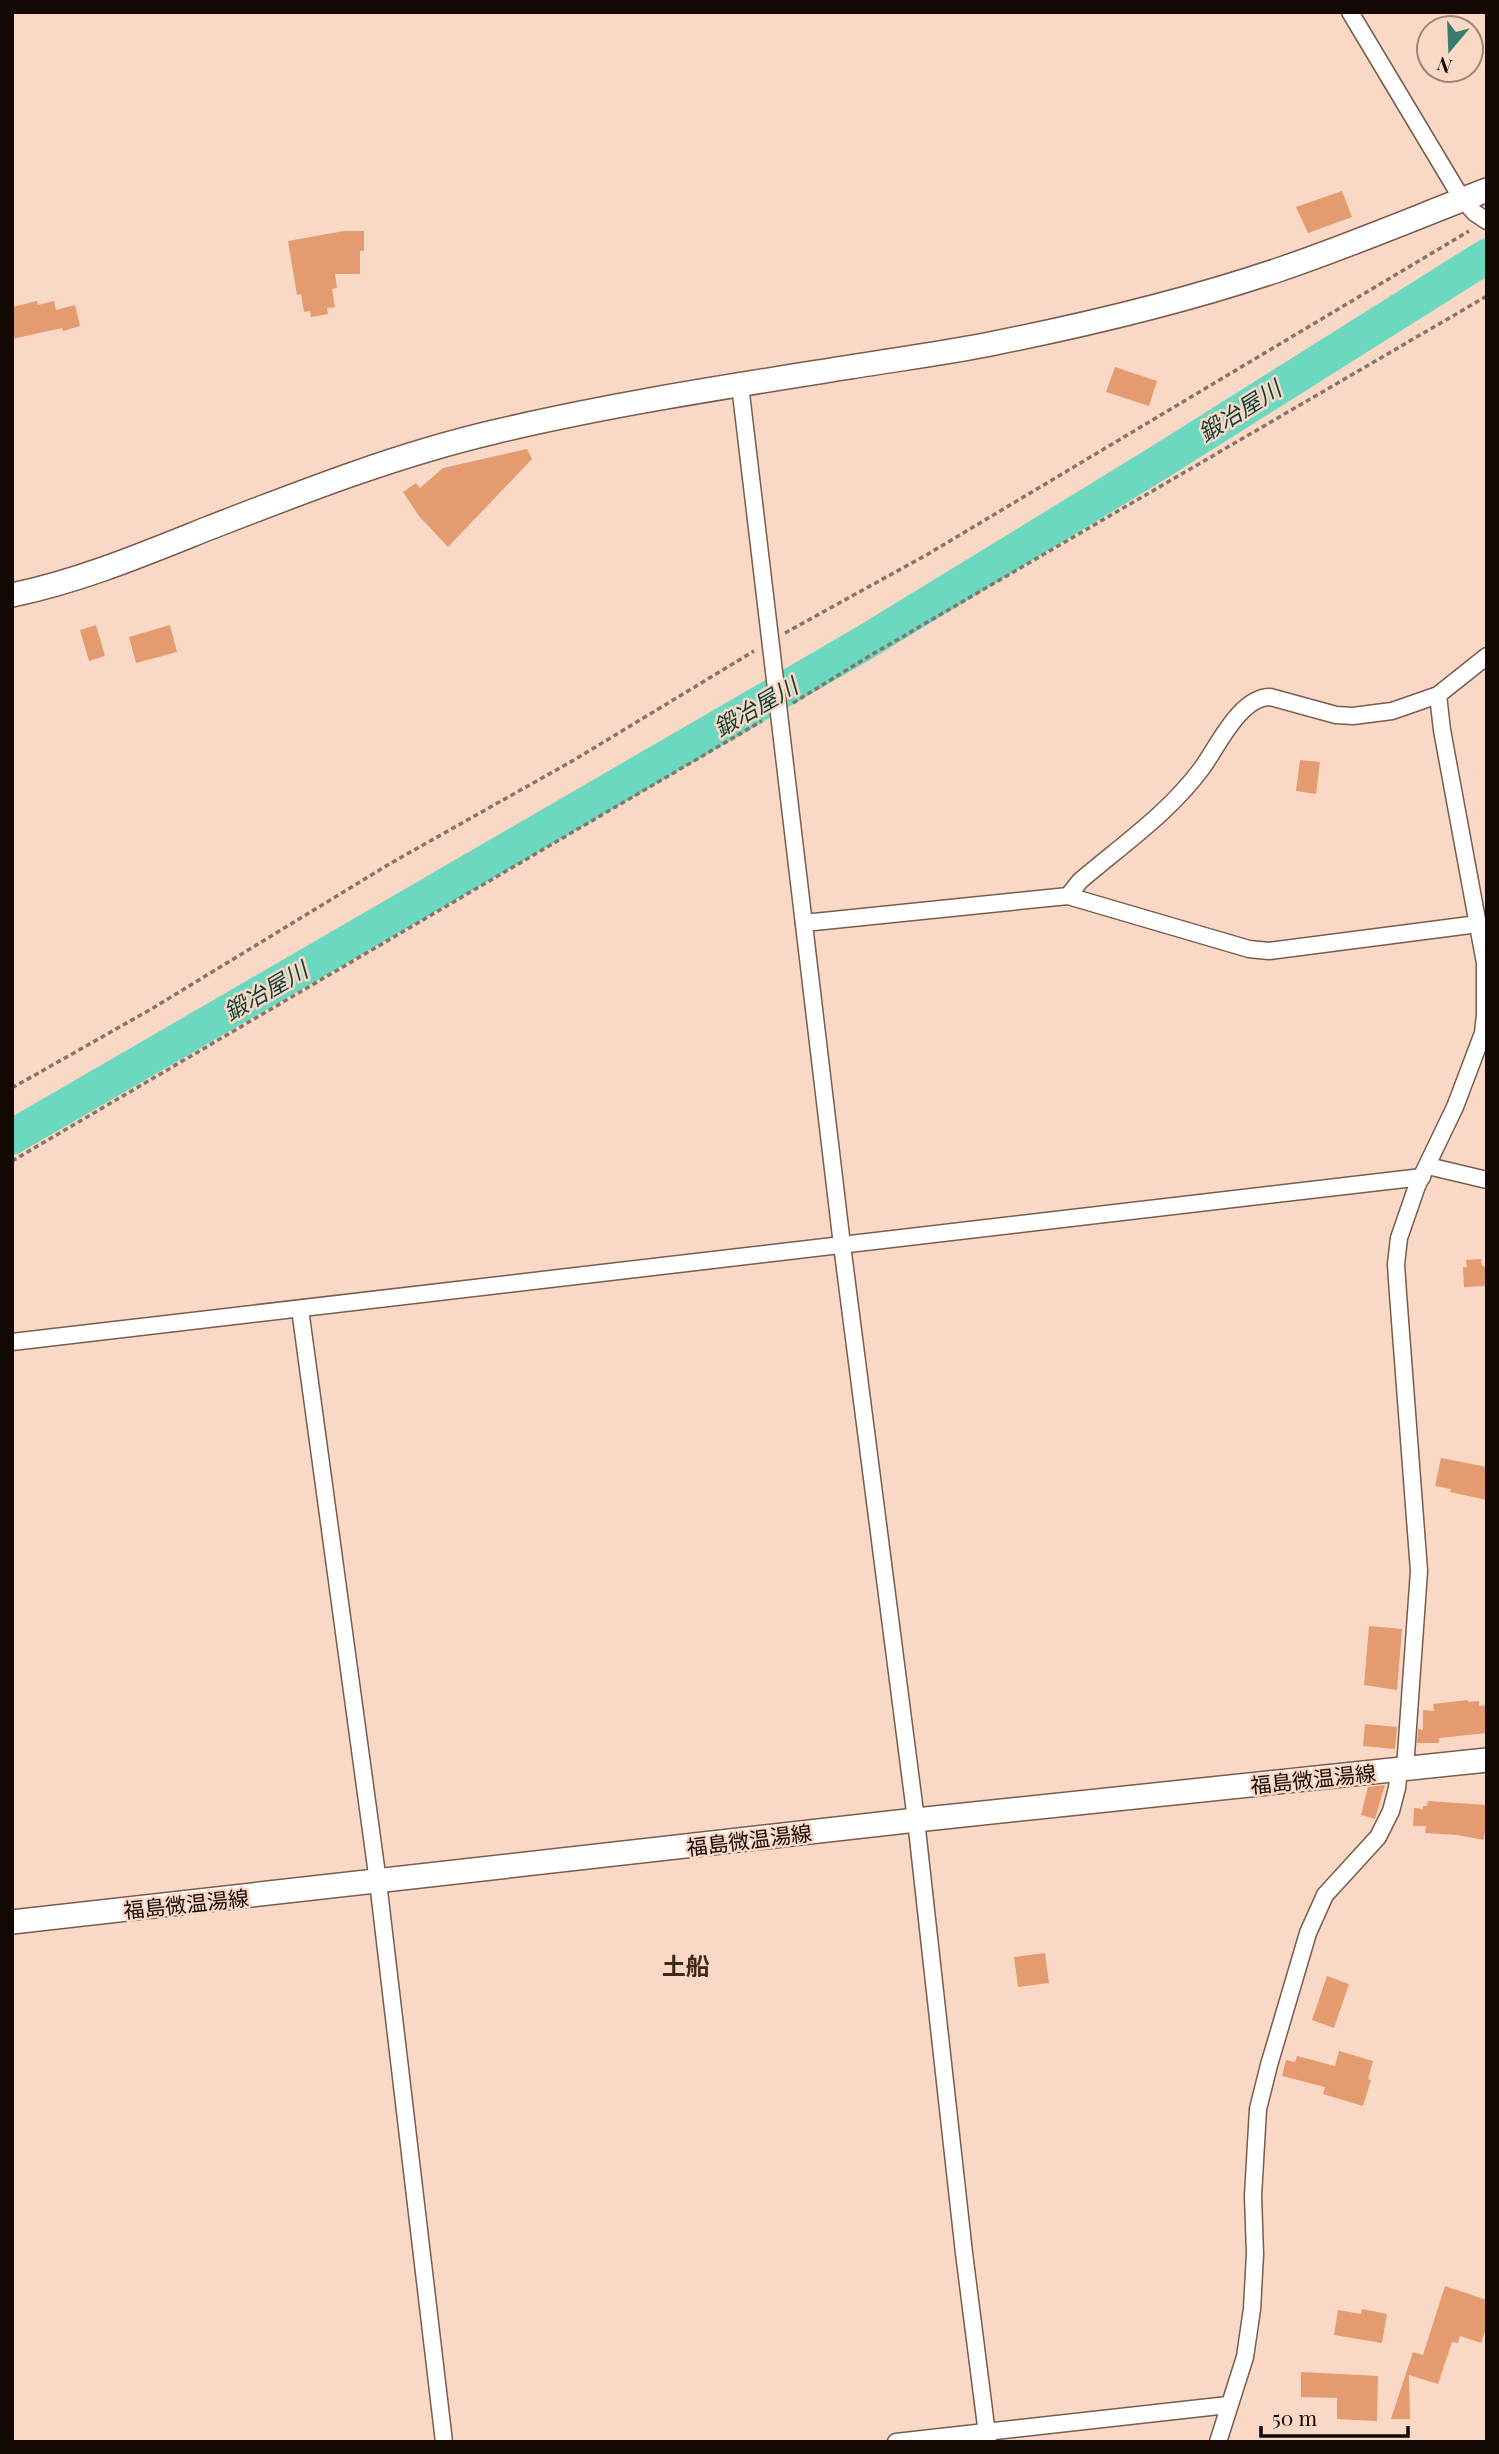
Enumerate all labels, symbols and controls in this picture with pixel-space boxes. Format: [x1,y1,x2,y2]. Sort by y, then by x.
north arrow [1415,14,1485,84]
text: N [1433,51,1455,81]
water label: 鍛冶屋川 [1192,371,1289,448]
water label: 鍛冶屋川 [707,668,805,742]
water label: 鍛冶屋川 [217,952,315,1026]
street label: 福島微温湯線 [1249,1757,1377,1799]
street label: 福島微温湯線 [685,1817,813,1861]
street label: 福島微温湯線 [122,1882,250,1924]
district label: 土船 [662,1949,710,1981]
scale bar [1261,2394,1408,2438]
text: 50 m [1272,2403,1318,2431]

